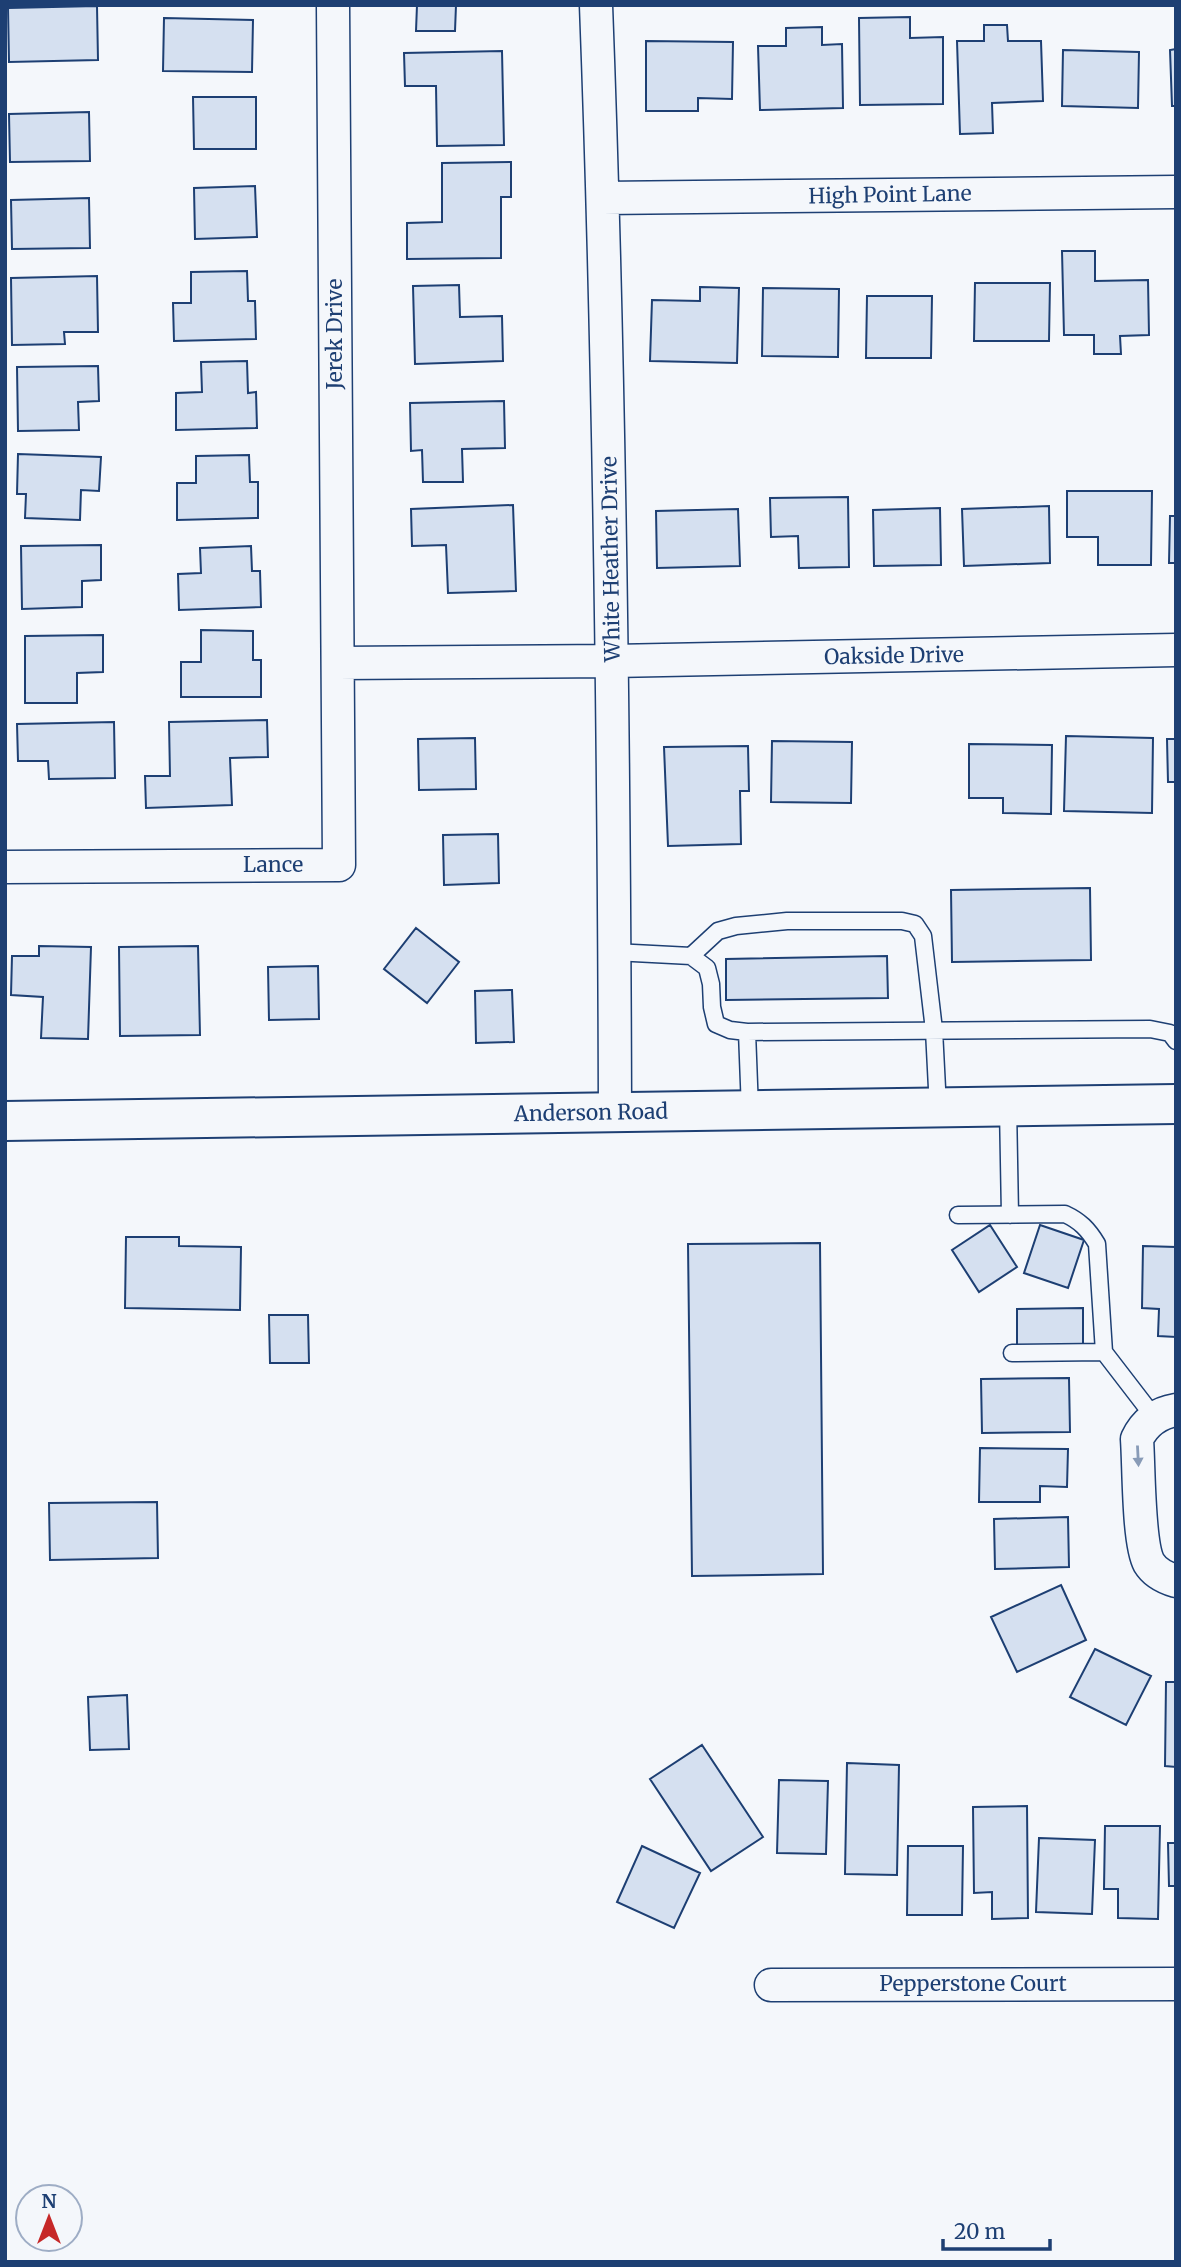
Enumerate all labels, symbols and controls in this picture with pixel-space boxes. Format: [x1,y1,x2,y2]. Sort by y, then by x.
street label: High Point Lane [808,180,972,209]
street label: Jerek Drive [321,279,348,390]
street label: White Heather Drive [595,456,626,663]
street label: Oakside Drive [824,641,964,670]
street label: Lance [243,851,303,878]
street label: Anderson Road [513,1098,669,1127]
one-way arrow [1133,1445,1144,1467]
street label: Pepperstone Court [879,1970,1067,1997]
north arrow [14,2183,84,2253]
text: N [41,2189,57,2213]
scale bar [943,2208,1050,2252]
text: 20 m [954,2218,1006,2245]

